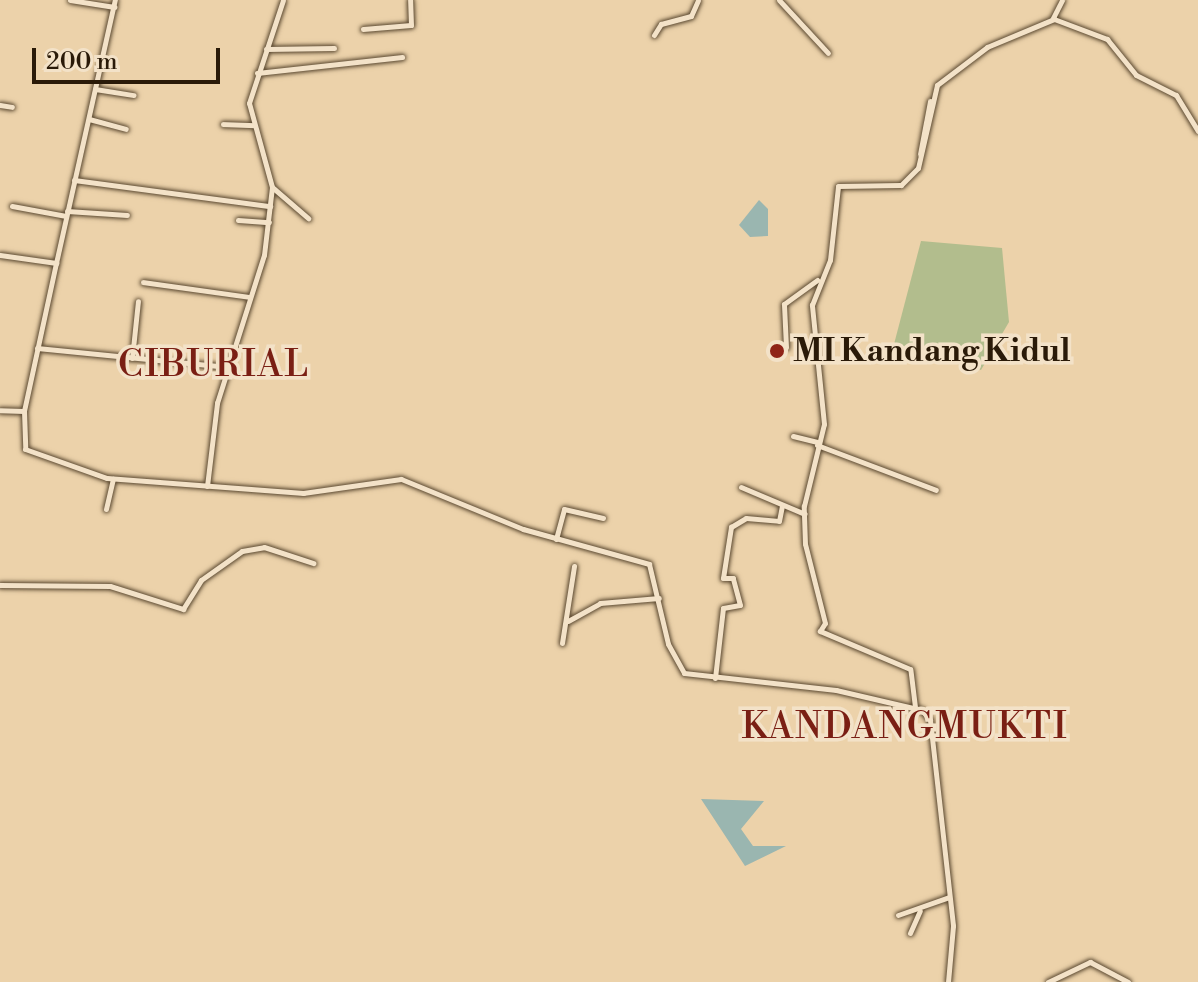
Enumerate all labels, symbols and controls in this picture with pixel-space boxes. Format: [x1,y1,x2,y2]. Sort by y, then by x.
scale bar [36,32,224,82]
text: 200 m [46,47,117,77]
place label: MI Kandang Kidul [793,332,1071,370]
marker: MI Kandang Kidul [768,342,786,360]
district label: CIBURIAL [118,344,310,388]
district label: KANDANGMUKTI [741,706,1069,750]

